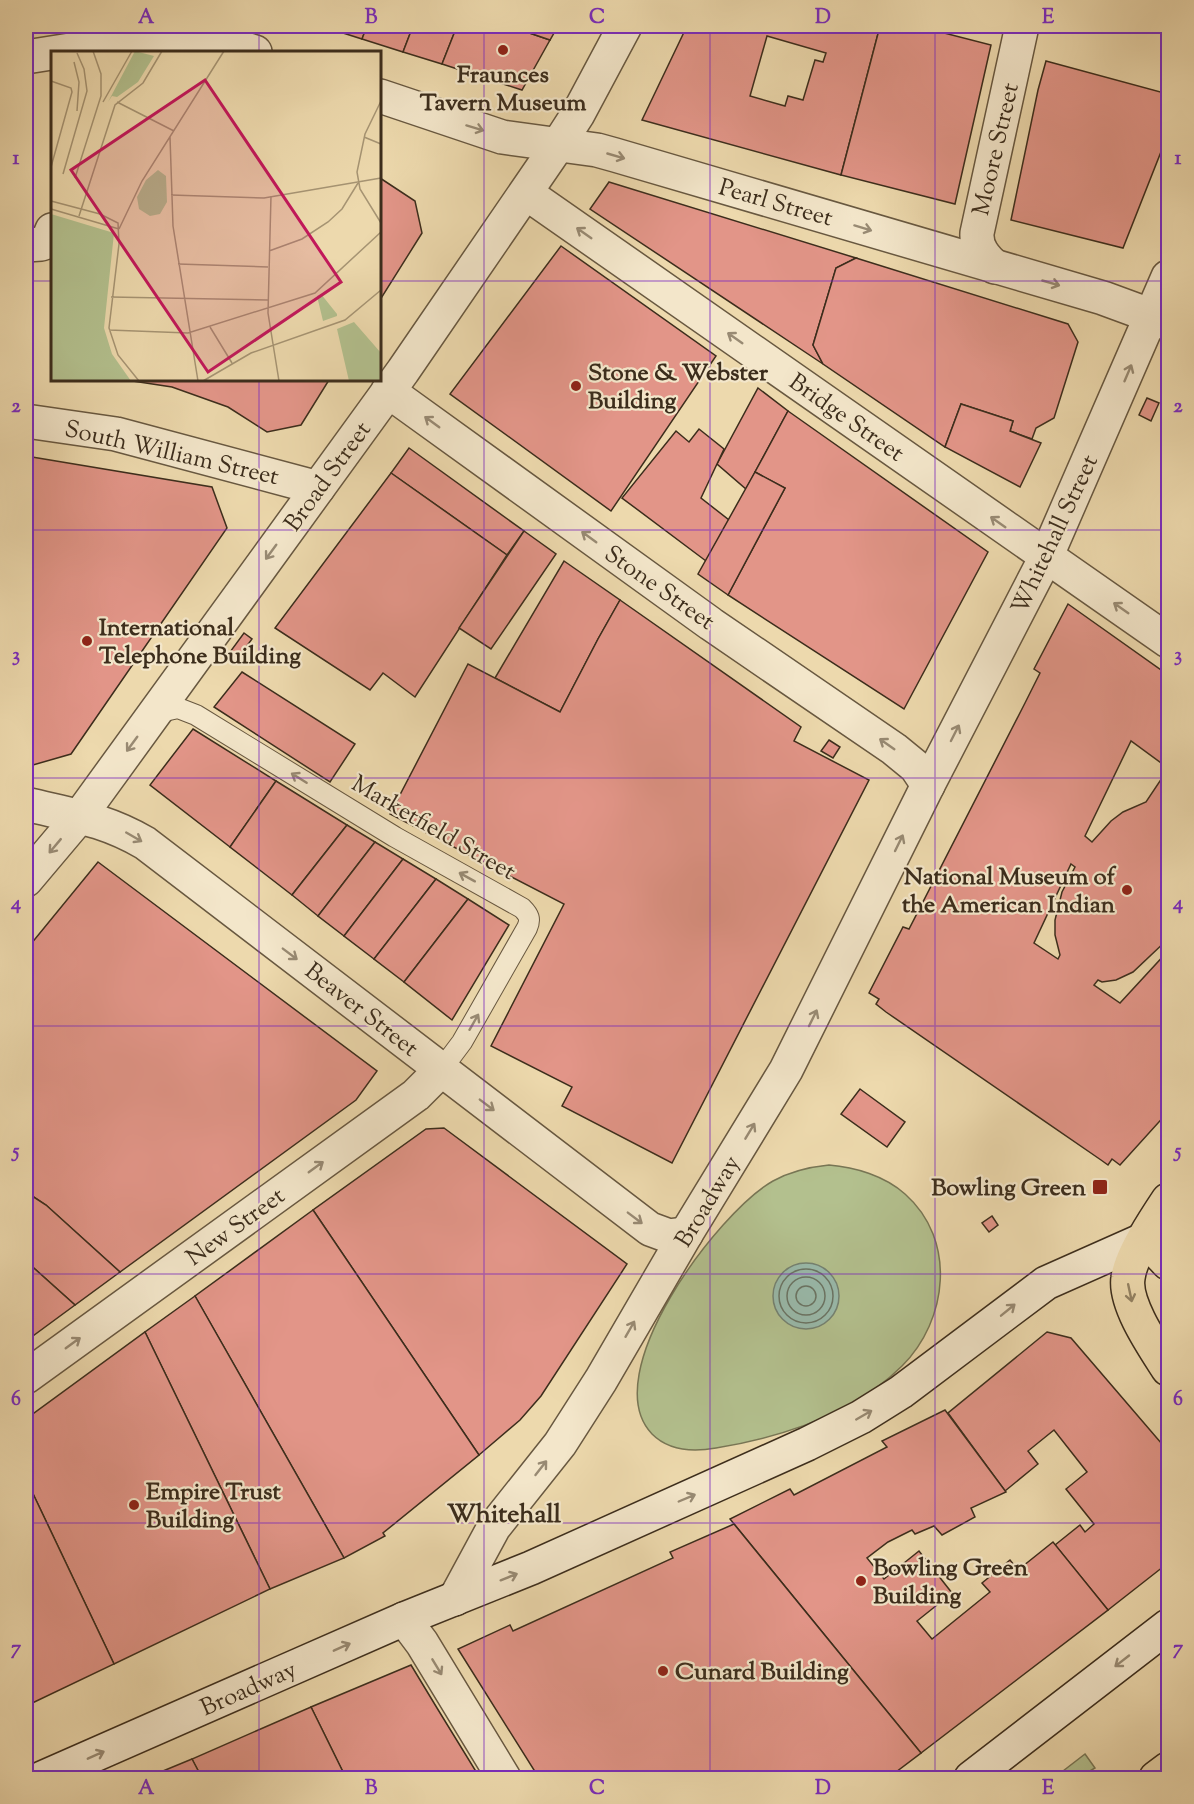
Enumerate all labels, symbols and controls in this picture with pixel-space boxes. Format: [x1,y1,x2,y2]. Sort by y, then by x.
text: A [138,4,155,33]
text: B [365,4,378,33]
text: C [589,4,605,33]
text: D [815,4,831,33]
text: E [1042,4,1055,33]
marker: Fraunces Tavern Museum [496,43,510,57]
inset map [51,51,381,381]
place label: Fraunces Tavern Museum [420,59,586,121]
street label: Moore Street [965,80,1029,219]
one-way arrow [465,124,484,135]
text: 1 [13,145,20,174]
text: 1 [1175,145,1182,174]
one-way arrow [606,150,625,162]
street label: Pearl Street [714,171,836,236]
one-way arrow [854,223,873,234]
one-way arrow [577,227,593,239]
one-way arrow [1042,278,1061,290]
one-way arrow [727,332,744,344]
place label: Stone & Webster Building [588,357,769,419]
one-way arrow [1122,365,1134,383]
street label: Bridge Street [781,366,910,471]
marker: Stone & Webster Building [569,379,583,393]
text: 2 [11,393,21,422]
text: 2 [1173,393,1183,422]
street label: South William Street [61,413,282,495]
street label: Broad Street [277,415,380,539]
one-way arrow [424,416,440,428]
street label: Whitehall Street [1004,450,1108,620]
one-way arrow [991,516,1007,528]
one-way arrow [581,531,598,543]
street label: Stone Street [597,538,721,639]
one-way arrow [265,543,278,559]
one-way arrow [1113,602,1129,614]
place label: International Telephone Building [99,612,301,674]
marker: International Telephone Building [80,634,94,648]
text: 3 [12,642,20,671]
text: 3 [1174,642,1182,671]
one-way arrow [950,724,961,742]
one-way arrow [126,735,139,751]
one-way arrow [879,738,896,750]
street label: Marketfield Street [345,768,521,890]
one-way arrow [291,771,308,783]
one-way arrow [125,831,142,843]
one-way arrow [894,835,906,853]
one-way arrow [48,838,61,854]
place label: National Museum of the American Indian [902,861,1117,923]
one-way arrow [458,871,476,882]
marker: National Museum of the American Indian [1120,883,1134,897]
text: 4 [10,890,21,919]
text: 4 [1172,890,1183,919]
one-way arrow [282,947,298,960]
street label: Beaver Street [297,955,425,1066]
one-way arrow [807,1009,819,1027]
one-way arrow [468,1013,480,1030]
one-way arrow [479,1099,495,1112]
one-way arrow [744,1123,756,1140]
text: 5 [11,1138,20,1167]
text: 5 [1173,1138,1182,1167]
street label: Broadway [668,1150,750,1254]
one-way arrow [308,1161,324,1173]
place label: Bowling Green [931,1172,1087,1206]
marker: Bowling Green [1091,1178,1109,1196]
street label: New Street [180,1180,293,1275]
one-way arrow [627,1212,643,1224]
one-way arrow [1124,1283,1136,1302]
one-way arrow [1000,1304,1016,1317]
one-way arrow [625,1321,637,1338]
one-way arrow [64,1337,80,1349]
text: 6 [11,1386,21,1415]
text: 6 [1173,1386,1183,1415]
one-way arrow [855,1409,872,1421]
one-way arrow [535,1461,548,1477]
place label: Empire Trust Building [146,1476,281,1538]
one-way arrow [678,1492,696,1503]
district label: Whitehall [447,1497,562,1534]
marker: Empire Trust Building [127,1498,141,1512]
place label: Bowling Green Building [873,1552,1029,1614]
one-way arrow [499,1571,518,1582]
marker: Bowling Green Building [854,1574,868,1588]
text: 7 [11,1635,22,1664]
text: 7 [1173,1635,1184,1664]
one-way arrow [332,1641,350,1652]
street label: Broadway [195,1654,302,1726]
one-way arrow [1115,1655,1131,1668]
place label: Cunard Building [675,1656,849,1690]
one-way arrow [431,1658,443,1675]
marker: Cunard Building [656,1664,670,1678]
one-way arrow [86,1749,104,1760]
text: A [138,1775,155,1804]
text: B [365,1775,378,1804]
text: C [589,1775,605,1804]
text: D [815,1775,831,1804]
text: E [1042,1775,1055,1804]

